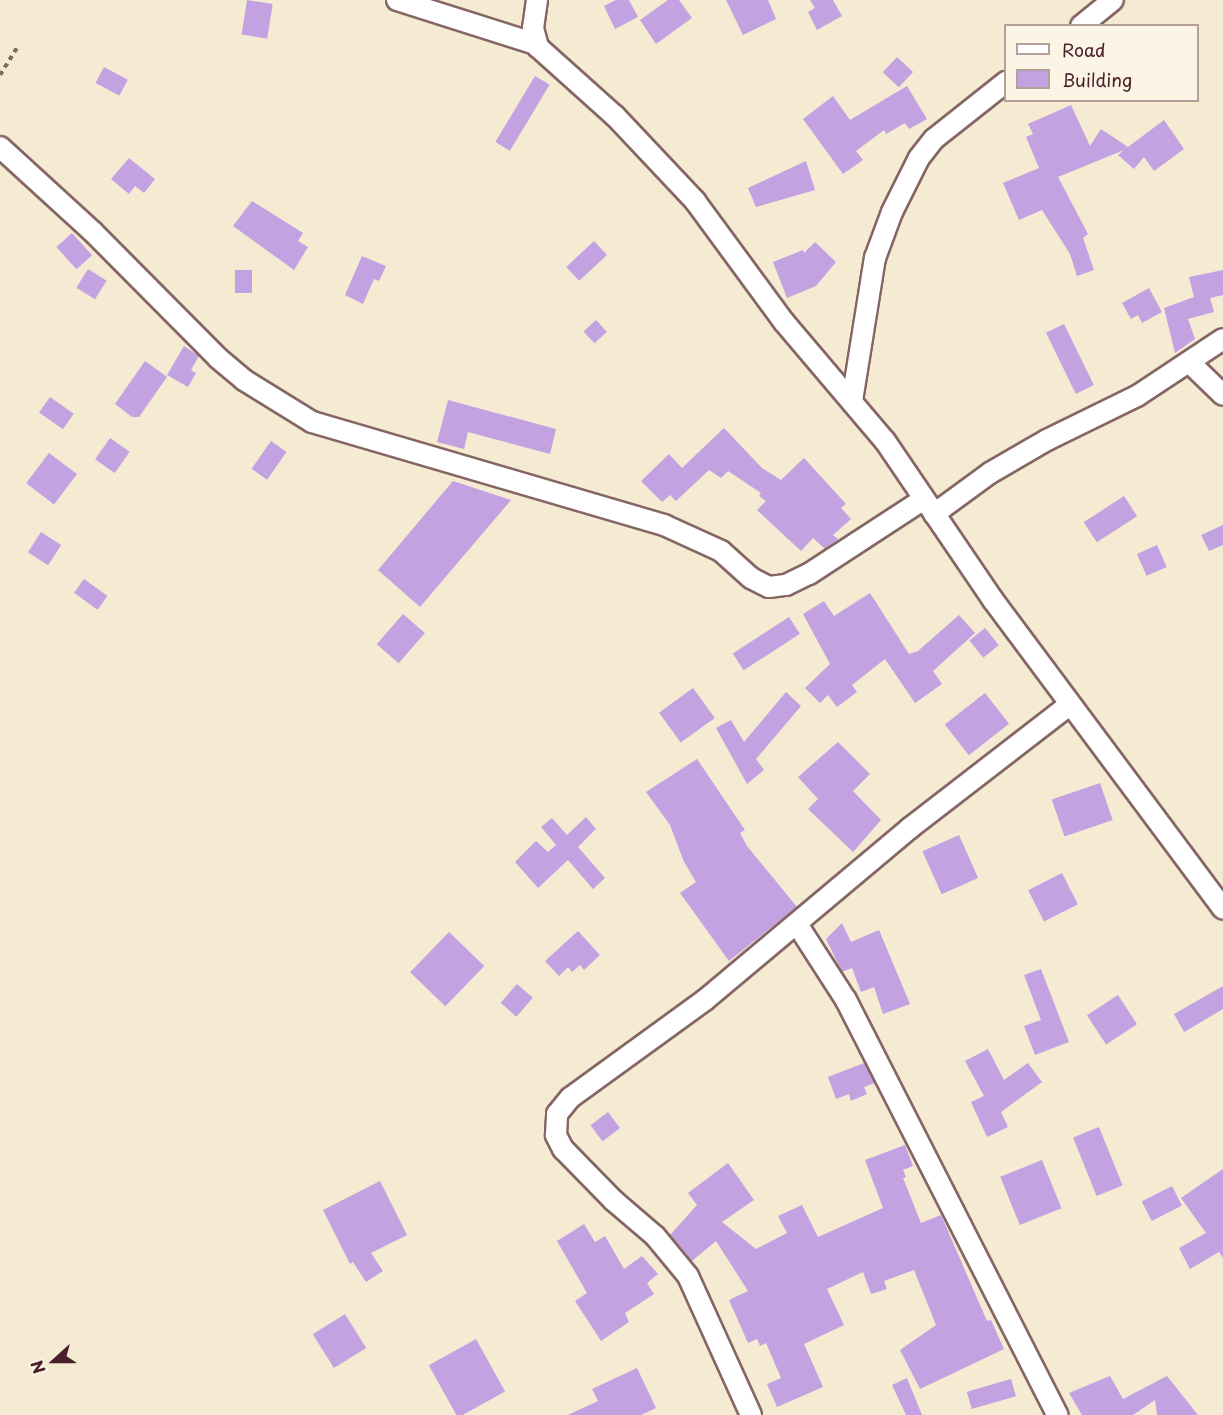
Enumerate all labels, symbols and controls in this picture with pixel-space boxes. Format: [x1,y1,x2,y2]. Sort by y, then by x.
legend [1004,24,1199,102]
text: Road [1062,36,1106,63]
text: Building [1062,66,1132,93]
north arrow [24,1331,84,1391]
text: N [24,1357,51,1378]

